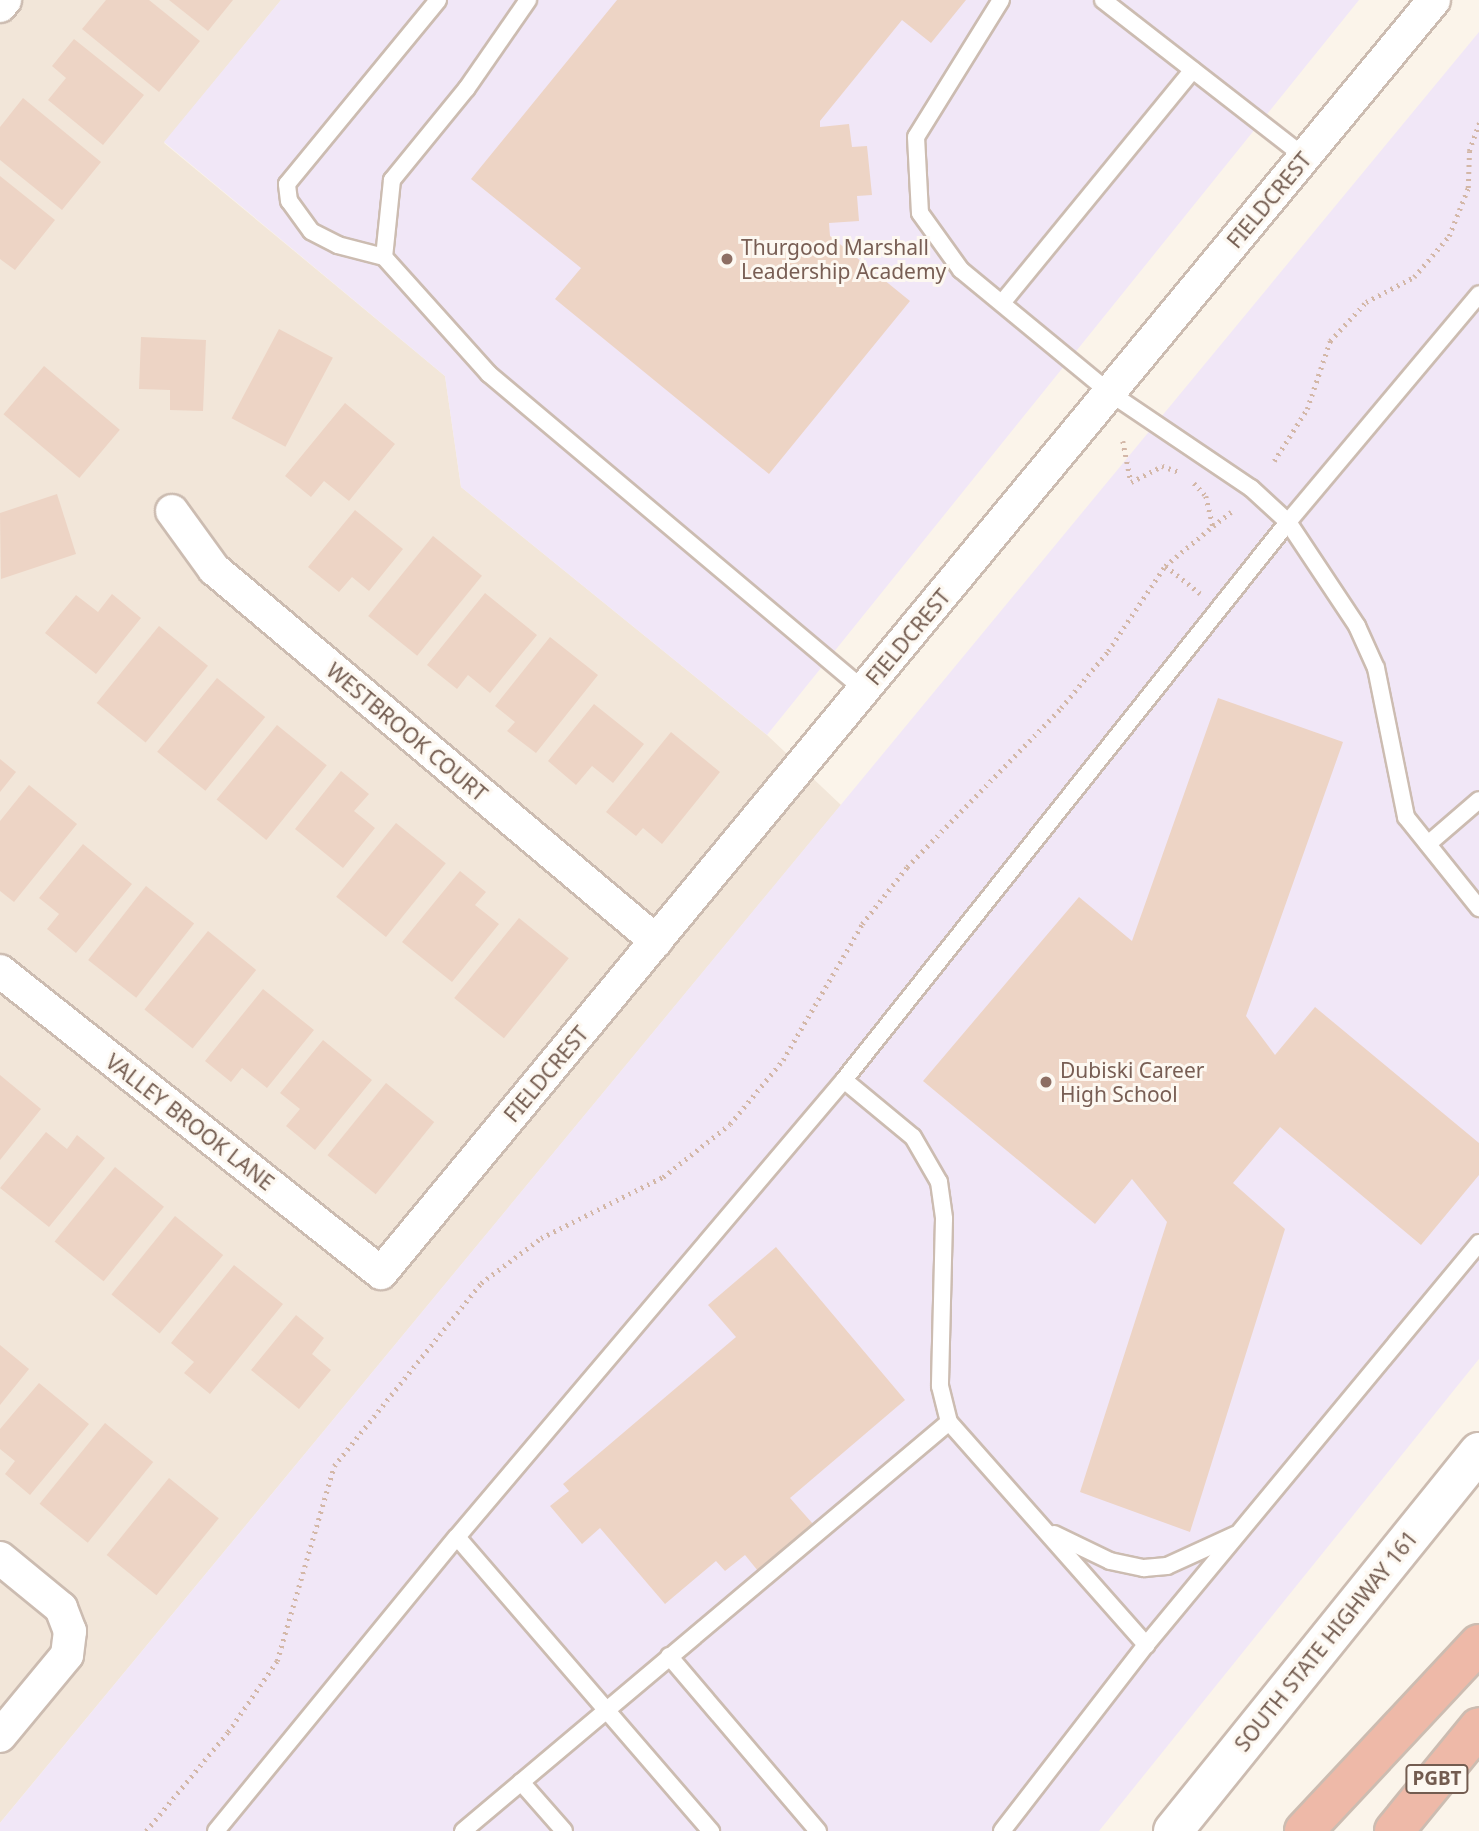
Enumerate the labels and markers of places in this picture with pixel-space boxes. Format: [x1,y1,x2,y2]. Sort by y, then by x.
place label: Thurgood Marshall Leadership Academy [741,234,946,284]
marker: Thurgood Marshall Leadership Academy [719,251,735,267]
place label: Dubiski Career High School [1060,1057,1204,1107]
marker: Dubiski Career High School [1038,1074,1054,1090]

